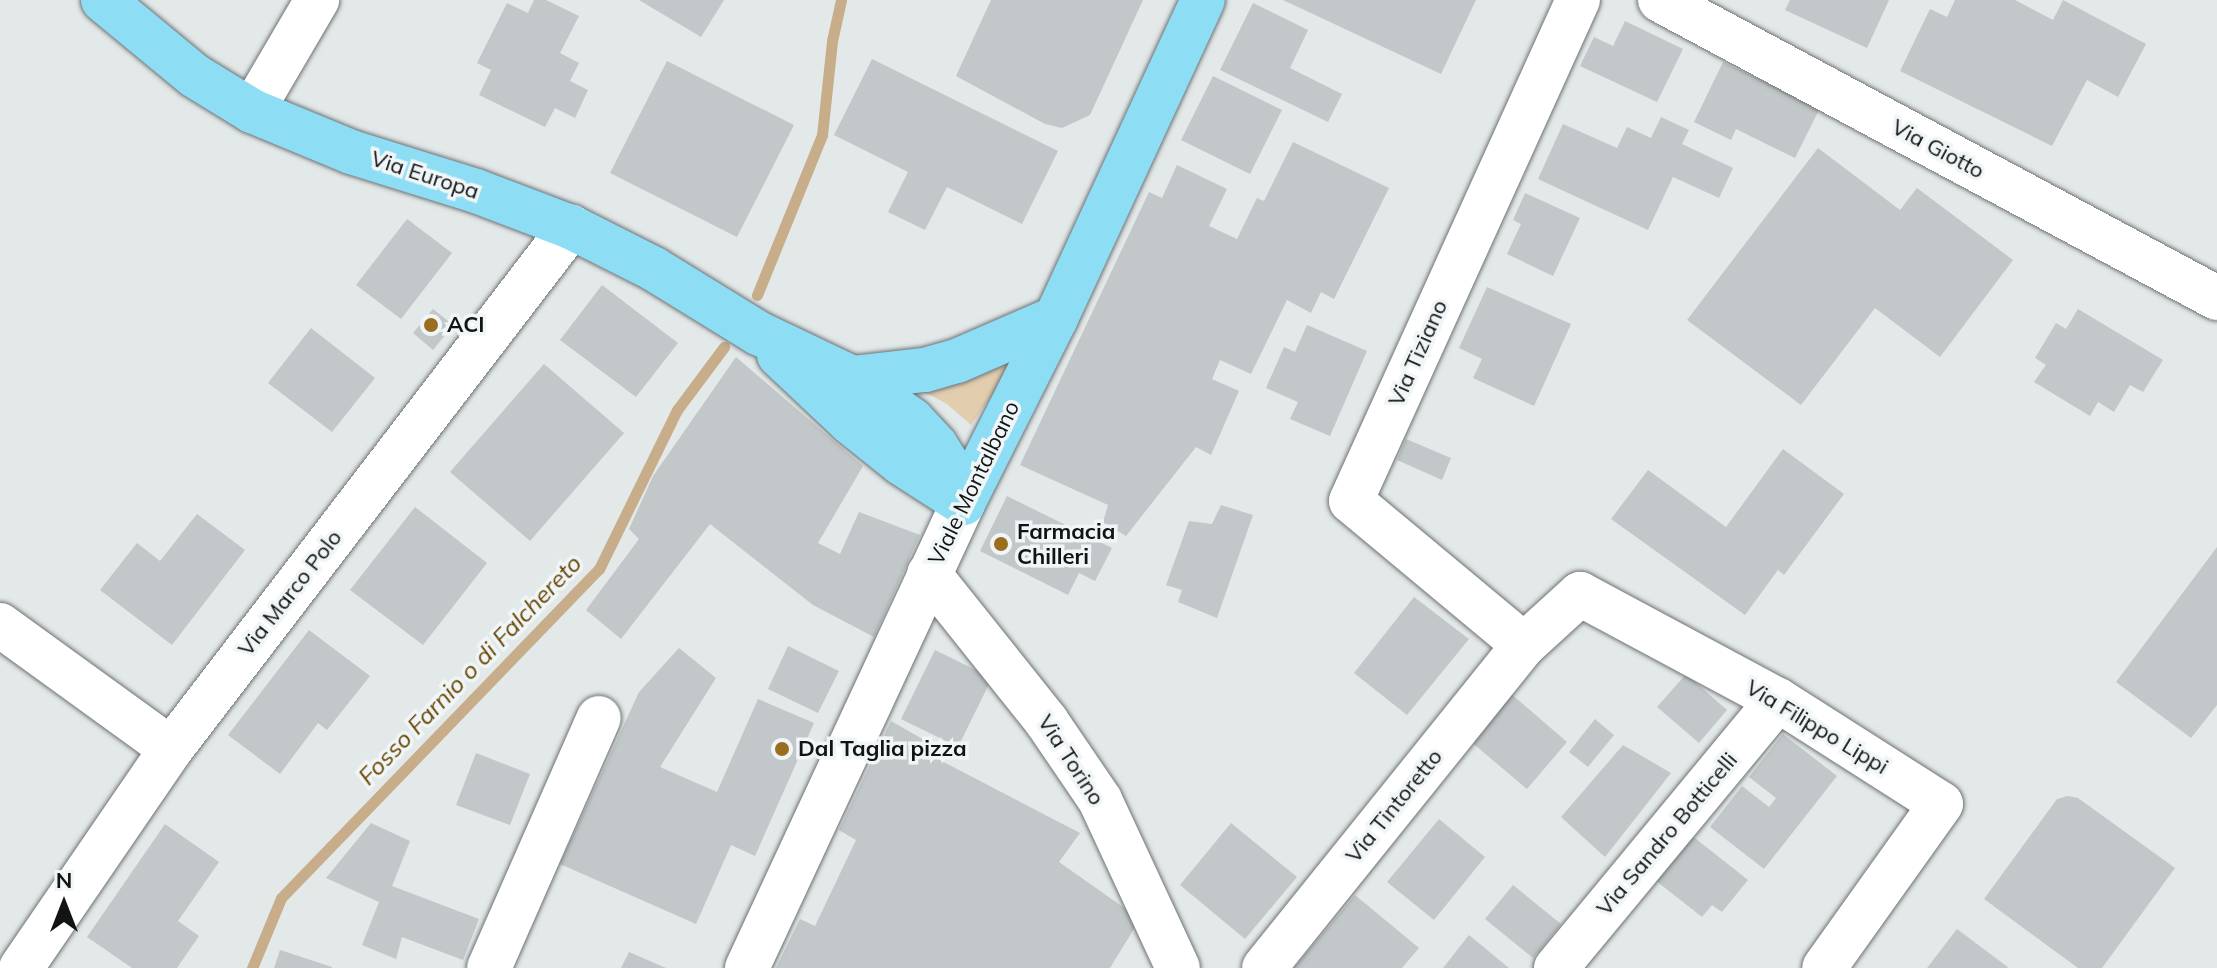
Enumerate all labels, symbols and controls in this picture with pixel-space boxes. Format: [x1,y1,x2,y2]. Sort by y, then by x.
street label: Via Giotto [1887,114,1989,184]
street label: Via Europa [368,145,482,205]
street label: Via Tiziano [1383,296,1453,410]
place label: ACI [447,312,484,338]
marker: ACI [422,316,440,334]
street label: Viale Montalbano [923,397,1025,569]
place label: Farmacia Chilleri [1017,518,1115,570]
street label: Via Marco Polo [233,525,347,661]
marker: Farmacia Chilleri [992,535,1010,553]
water label: Fosso Farnio o di Falchereto [353,549,587,791]
street label: Via Filippo Lippi [1741,674,1893,780]
street label: Via Torino [1032,710,1110,810]
place label: Dal Taglia pizza [798,736,967,762]
marker: Dal Taglia pizza [773,740,791,758]
street label: Via Tintoretto [1340,744,1448,868]
street label: Via Sandro Botticelli [1591,747,1743,921]
north arrow [24,864,104,944]
text: N [56,866,72,894]

